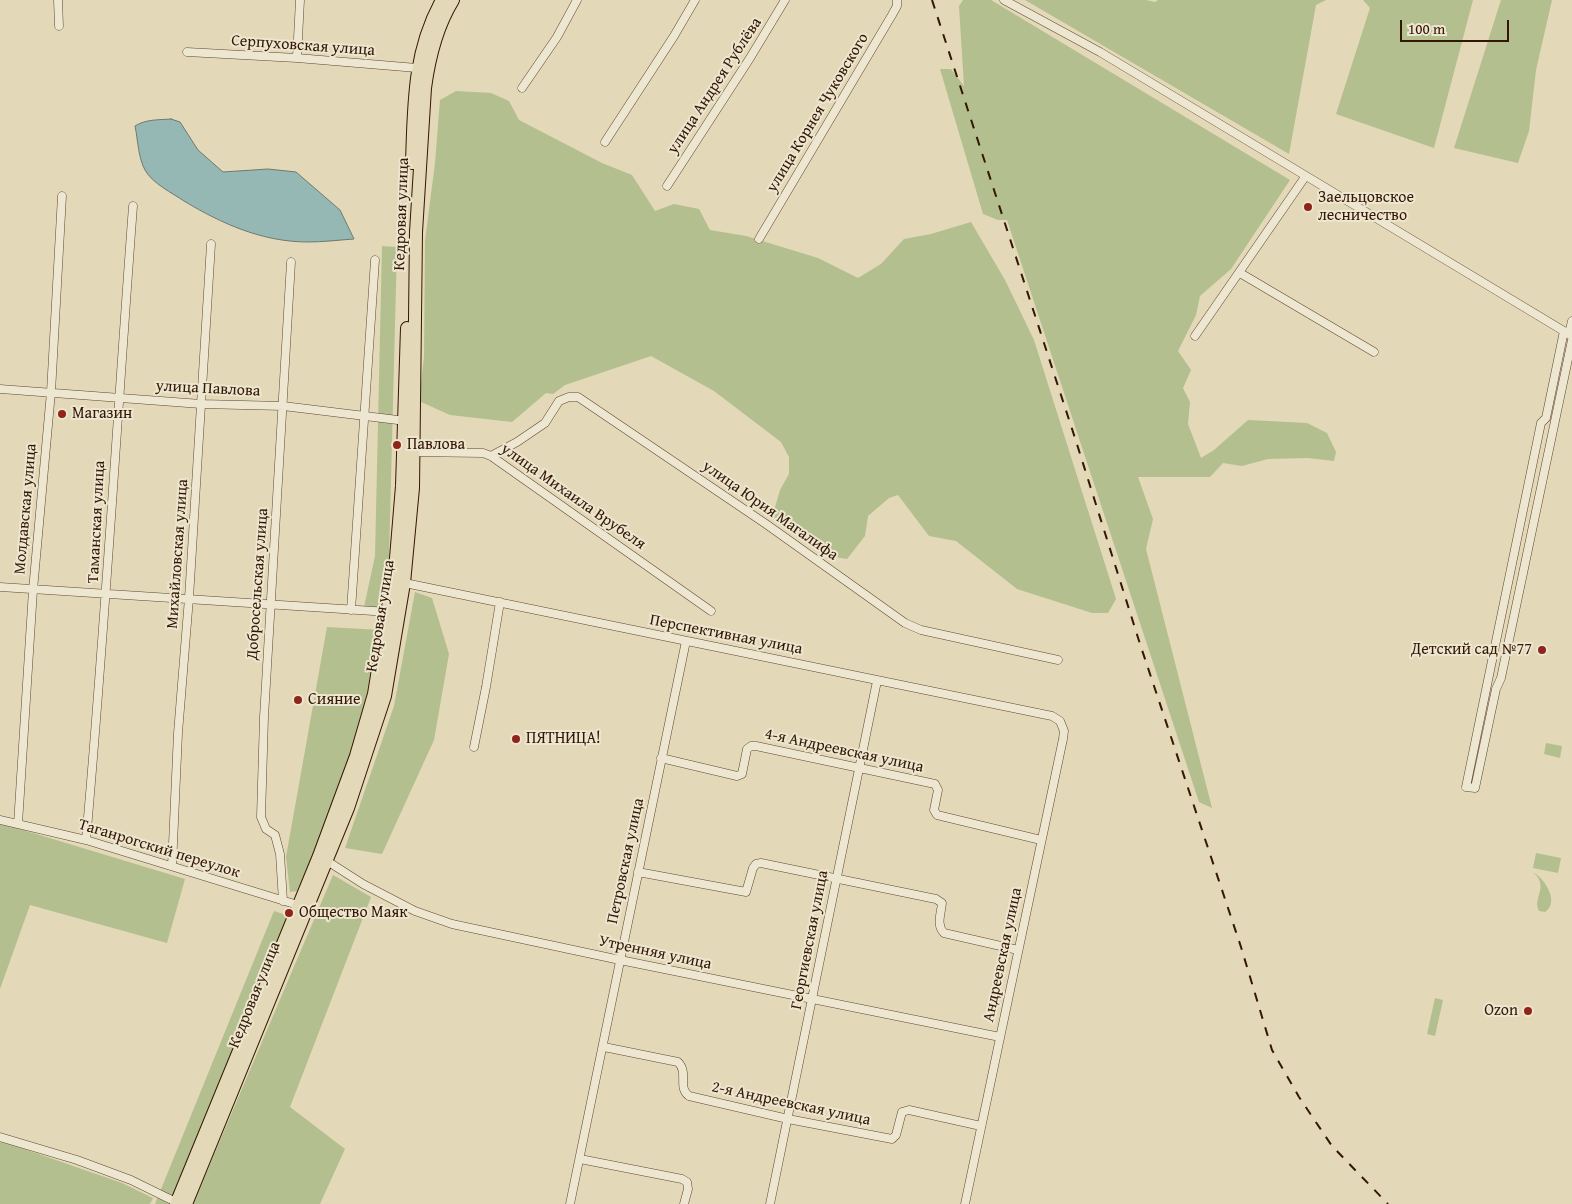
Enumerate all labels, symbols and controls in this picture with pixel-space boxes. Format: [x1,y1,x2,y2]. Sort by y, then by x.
scale bar [1402,10,1511,42]
street label: улица Андрея Рублёва [664,14,766,158]
text: 100 m [1408,18,1445,39]
street label: улица Корнея Чуковского [763,30,873,196]
street label: Серпуховская улица [230,31,376,61]
street label: Кедровая улица [390,157,414,271]
place label: Заельцовское лесничество [1318,188,1414,226]
marker: Заельцовское лесничество [1302,201,1314,213]
street label: улица Павлова [155,377,261,401]
place label: Магазин [72,404,132,424]
marker: Магазин [56,408,68,420]
place label: Павлова [407,435,465,455]
marker: Павлова [391,439,403,451]
street label: улица Михаила Врубеля [497,440,649,554]
street label: Молдавская улица [11,443,41,575]
street label: улица Юрия Магалифа [698,457,842,565]
street label: Таманская улица [84,460,110,584]
street label: Михайловская улица [163,478,193,630]
street label: Добросельская улица [243,507,273,661]
street label: Кедровая улица [363,559,399,673]
street label: Перспективная улица [648,611,804,659]
place label: Детский сад №77 [1411,640,1532,660]
marker: Детский сад №77 [1536,644,1548,656]
place label: Сияние [308,690,361,710]
marker: Сияние [292,694,304,706]
street label: 4-я Андреевская улица [763,725,925,777]
place label: ПЯТНИЦА! [526,729,601,749]
marker: ПЯТНИЦА! [510,733,522,745]
street label: Петровская улица [603,796,649,926]
street label: Таганрогский переулок [76,815,242,883]
street label: Георгиевская улица [787,869,833,1011]
street label: Андреевская улица [979,886,1027,1024]
place label: Общество Маяк [299,903,408,923]
marker: Общество Маяк [283,907,295,919]
street label: Утренняя улица [597,932,713,974]
street label: Кедровая улица [225,939,285,1051]
place label: Ozon [1484,1001,1518,1021]
marker: Ozon [1522,1005,1534,1017]
street label: 2-я Андреевская улица [710,1078,872,1130]

